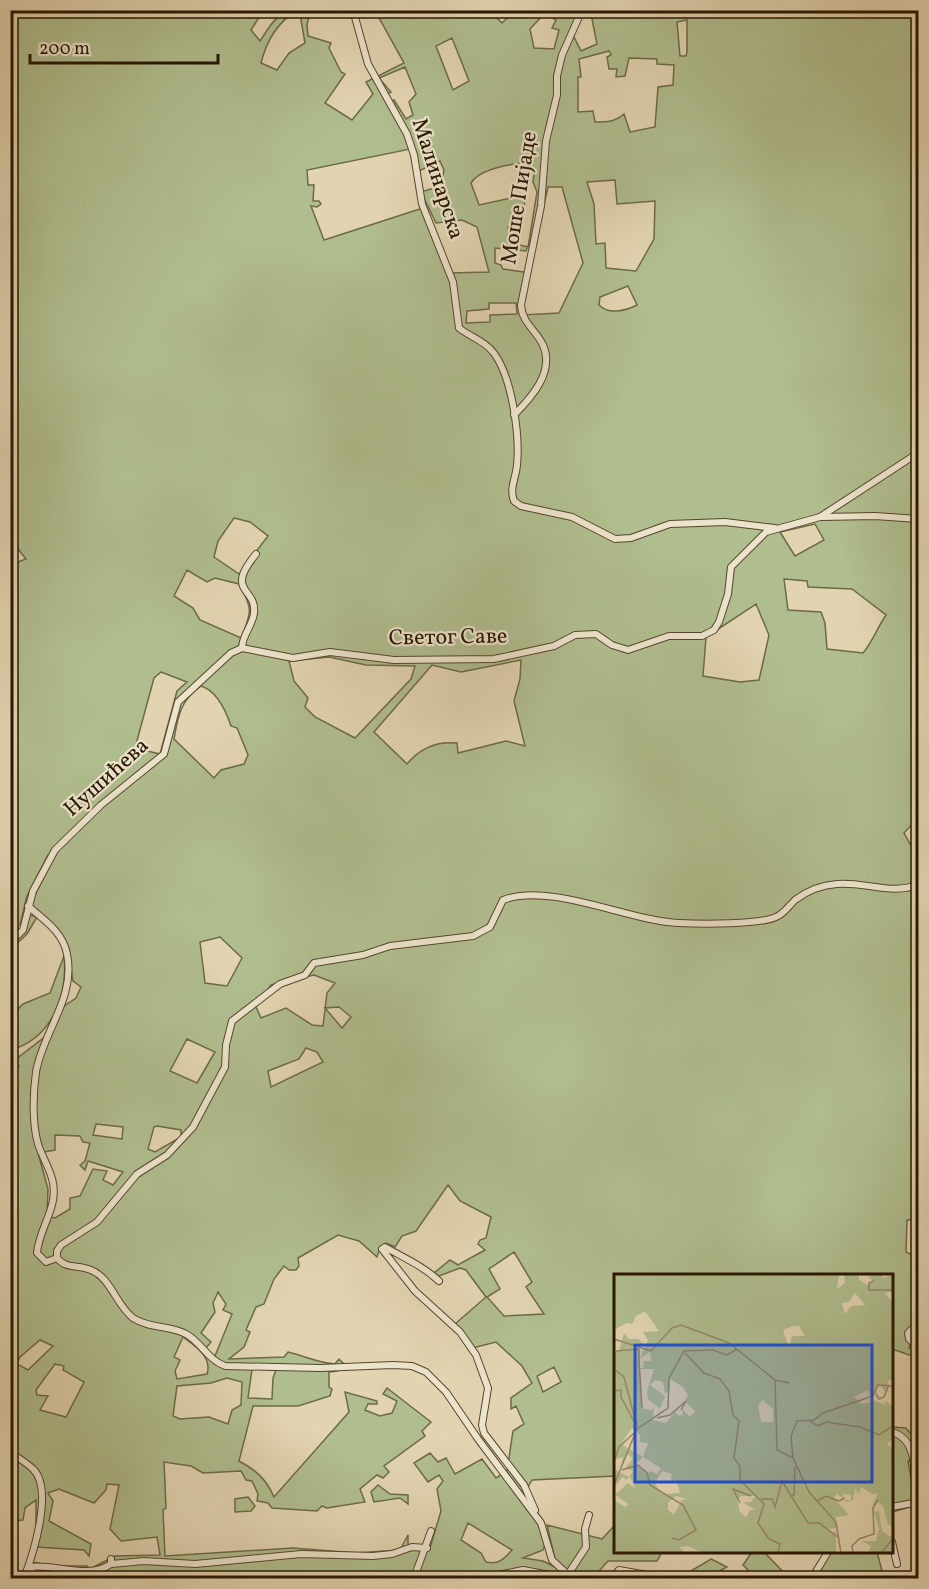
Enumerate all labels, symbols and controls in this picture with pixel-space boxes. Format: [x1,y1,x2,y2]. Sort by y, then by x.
scale bar [30,27,218,65]
text: 200 m [39,37,90,62]
street label: Малинарска [403,114,471,244]
street label: Моше Пијаде [494,129,546,267]
street label: Светог Саве [388,621,508,655]
street label: Нушићева [58,731,156,825]
inset map [614,1274,893,1553]

